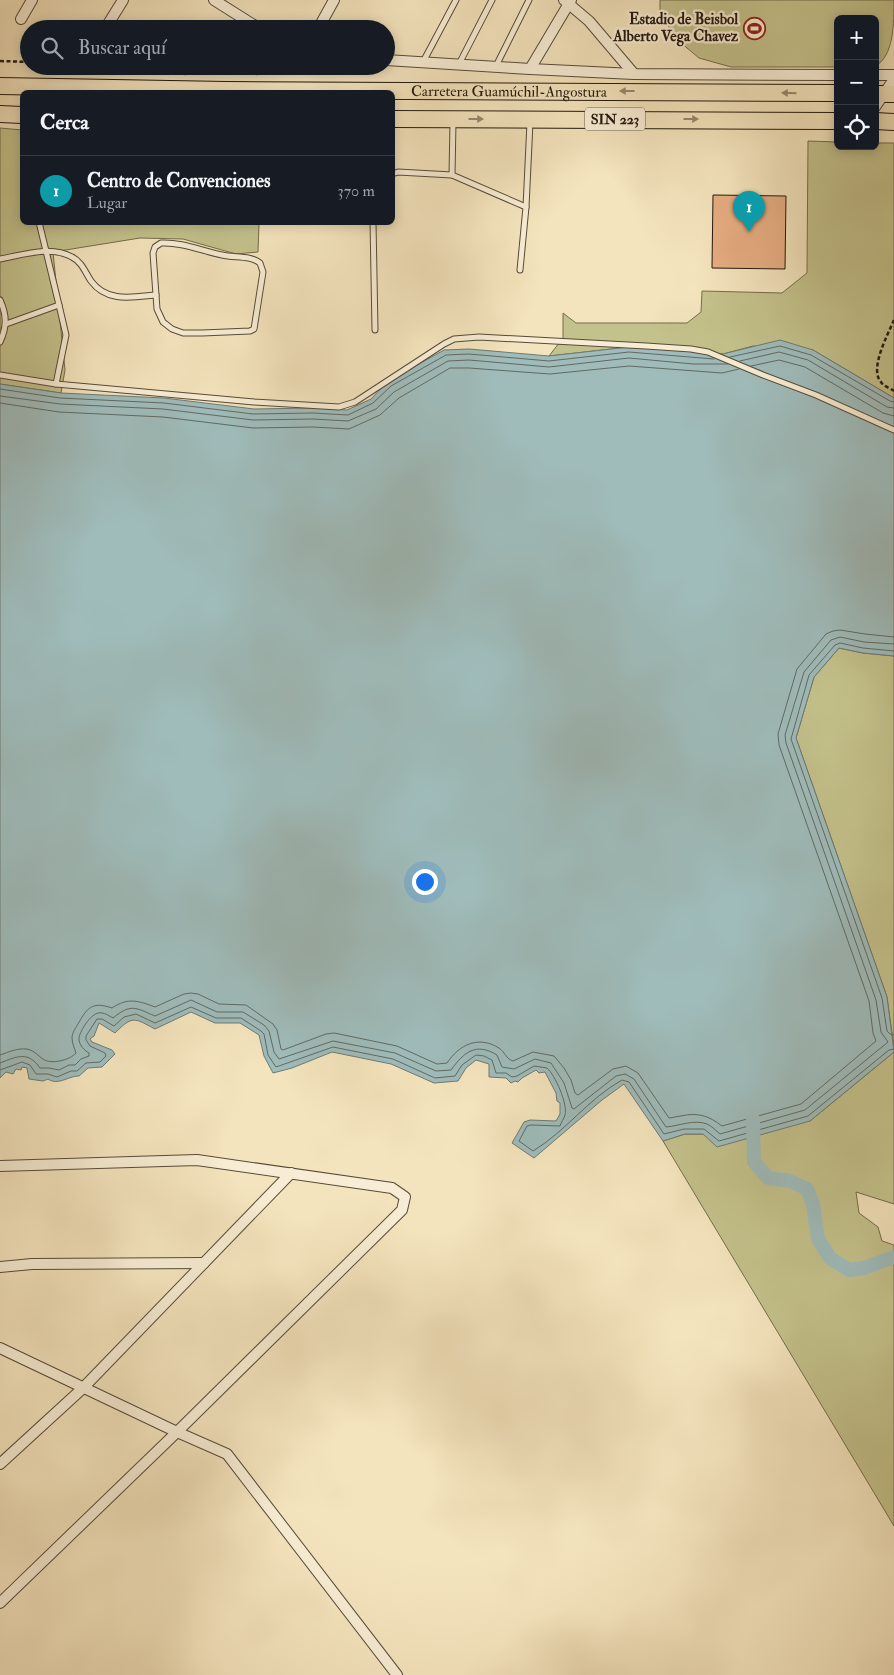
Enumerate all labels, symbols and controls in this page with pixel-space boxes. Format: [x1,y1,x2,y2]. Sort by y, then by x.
place label: Estadio de Beisbol Alberto Vega Chavez [612,10,739,47]
map controls [834,15,879,150]
button: + [834,15,879,60]
sports icon: Estadio de Beisbol Alberto Vega Chavez [742,16,766,40]
search box [20,20,395,75]
icon: search [38,34,66,62]
text: Buscar aquí [78,36,166,60]
button: − [834,60,879,105]
street label: Carretera Guamúchil-Angostura [411,82,608,102]
one-way arrow [618,87,634,95]
one-way arrow [781,89,797,97]
button: locate [834,105,879,150]
road number: SIN 223 [585,108,645,130]
text: Cerca [40,109,89,136]
one-way arrow [468,115,484,123]
one-way arrow [683,115,699,123]
text: Centro de Convenciones [87,169,271,193]
text: 1 [53,181,59,201]
text: 370 m [338,181,375,201]
pin: 1 [733,191,765,232]
text: Lugar [87,193,127,213]
your location [412,869,438,895]

